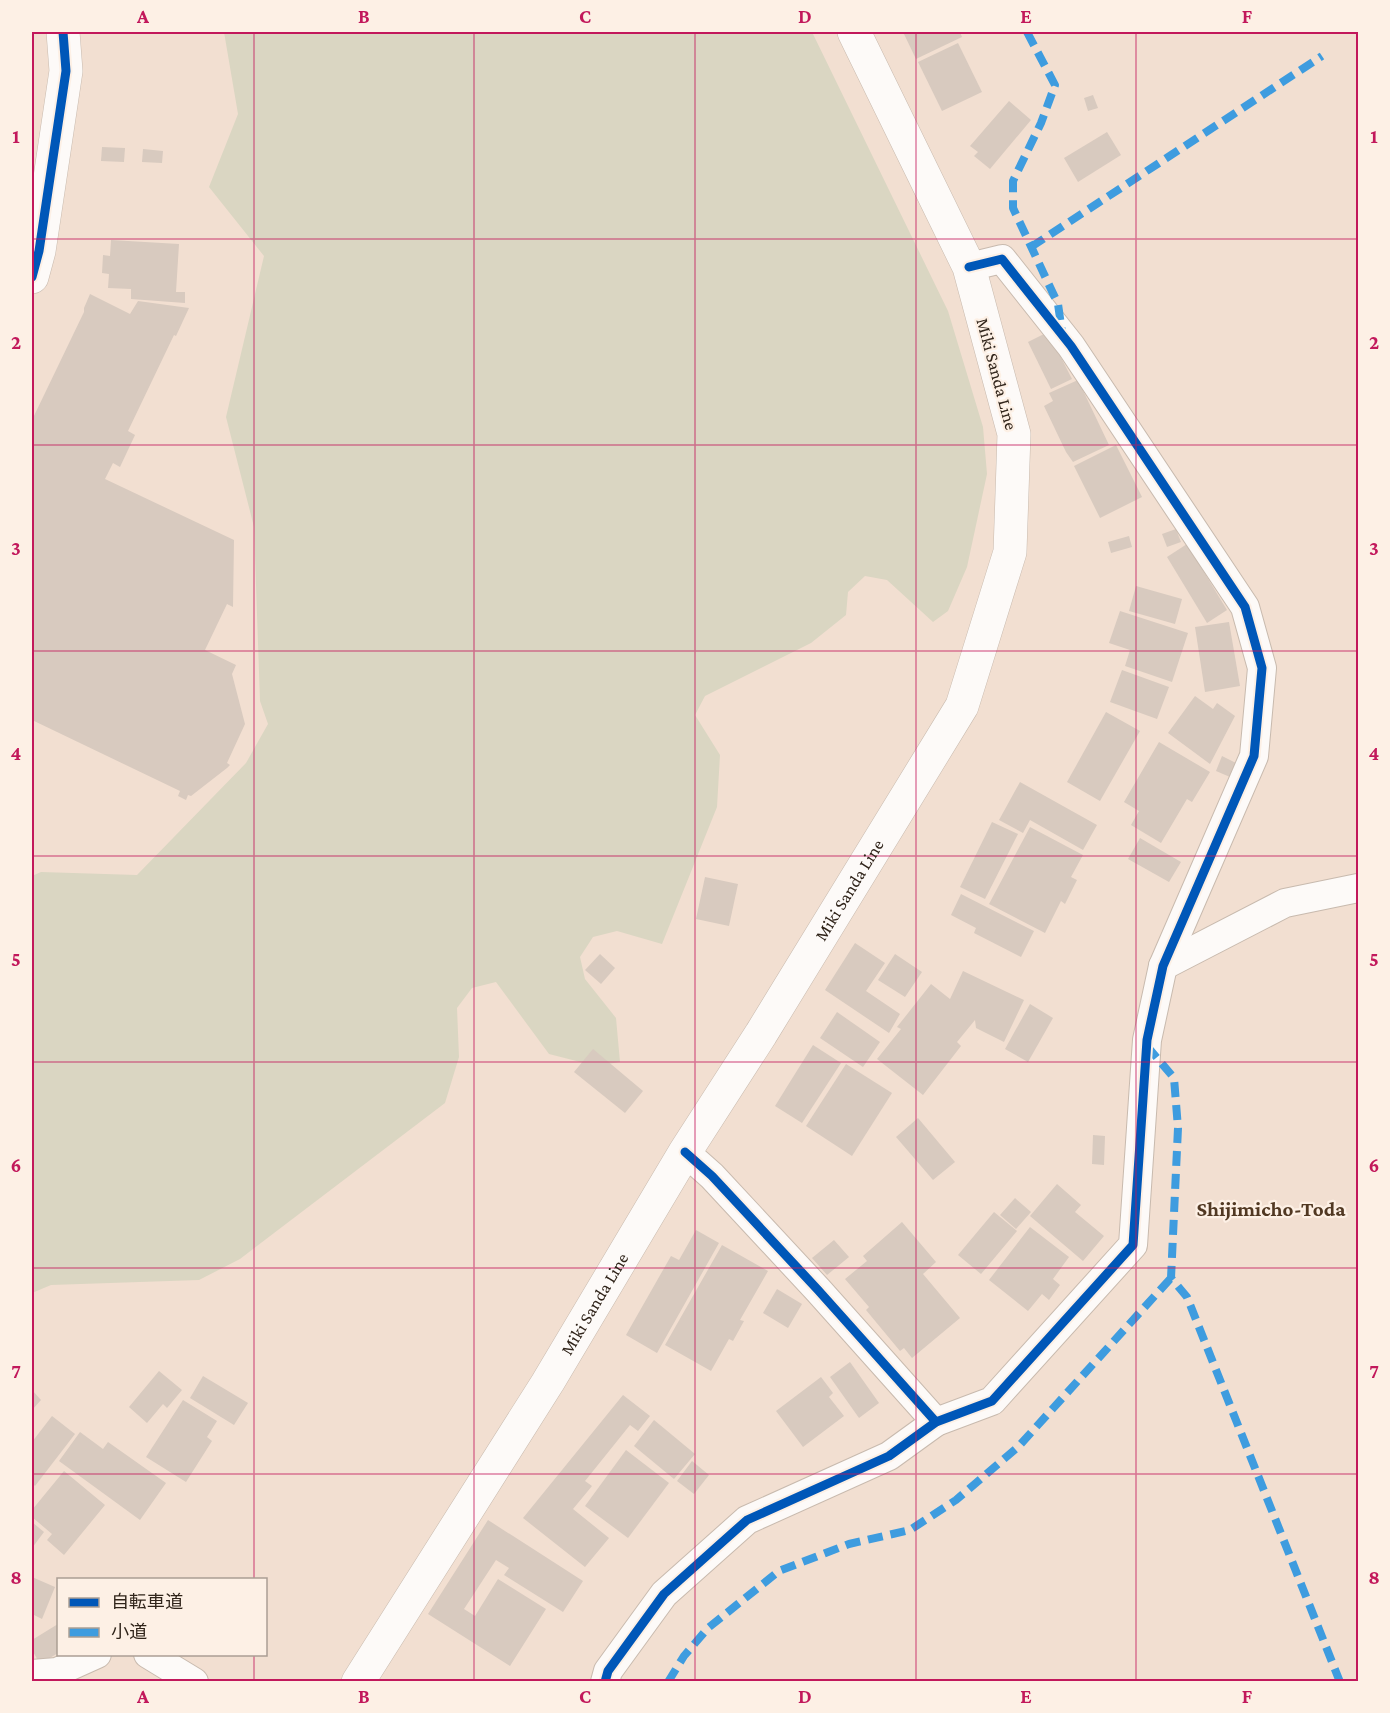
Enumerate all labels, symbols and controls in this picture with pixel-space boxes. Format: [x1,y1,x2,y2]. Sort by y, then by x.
text: A [136,5,150,27]
text: B [358,5,370,27]
text: C [579,5,591,27]
text: D [798,5,812,27]
text: E [1020,5,1032,27]
text: F [1242,5,1253,27]
text: 1 [12,125,20,147]
text: 1 [1370,125,1378,147]
street label: Miki Sanda Line [972,316,1022,432]
text: 2 [11,331,21,353]
text: 2 [1369,331,1379,353]
text: 3 [11,537,21,559]
text: 3 [1369,537,1379,559]
text: 4 [11,742,22,764]
text: 4 [1369,742,1380,764]
street label: Miki Sanda Line [811,836,888,944]
text: 5 [11,948,21,970]
text: 5 [1369,948,1379,970]
text: 6 [11,1154,21,1176]
text: 6 [1369,1154,1379,1176]
district label: Shijimicho-Toda [1197,1197,1346,1221]
street label: Miki Sanda Line [556,1249,633,1359]
text: 7 [11,1360,21,1382]
text: 7 [1369,1360,1379,1382]
text: 8 [10,1566,22,1588]
text: 8 [1368,1566,1380,1588]
legend [57,1578,267,1656]
text: 自転車道 [111,1592,183,1612]
text: 小道 [111,1622,147,1642]
text: A [136,1685,150,1707]
text: B [358,1685,370,1707]
text: C [579,1685,591,1707]
text: D [798,1685,812,1707]
text: E [1020,1685,1032,1707]
text: F [1242,1685,1253,1707]

